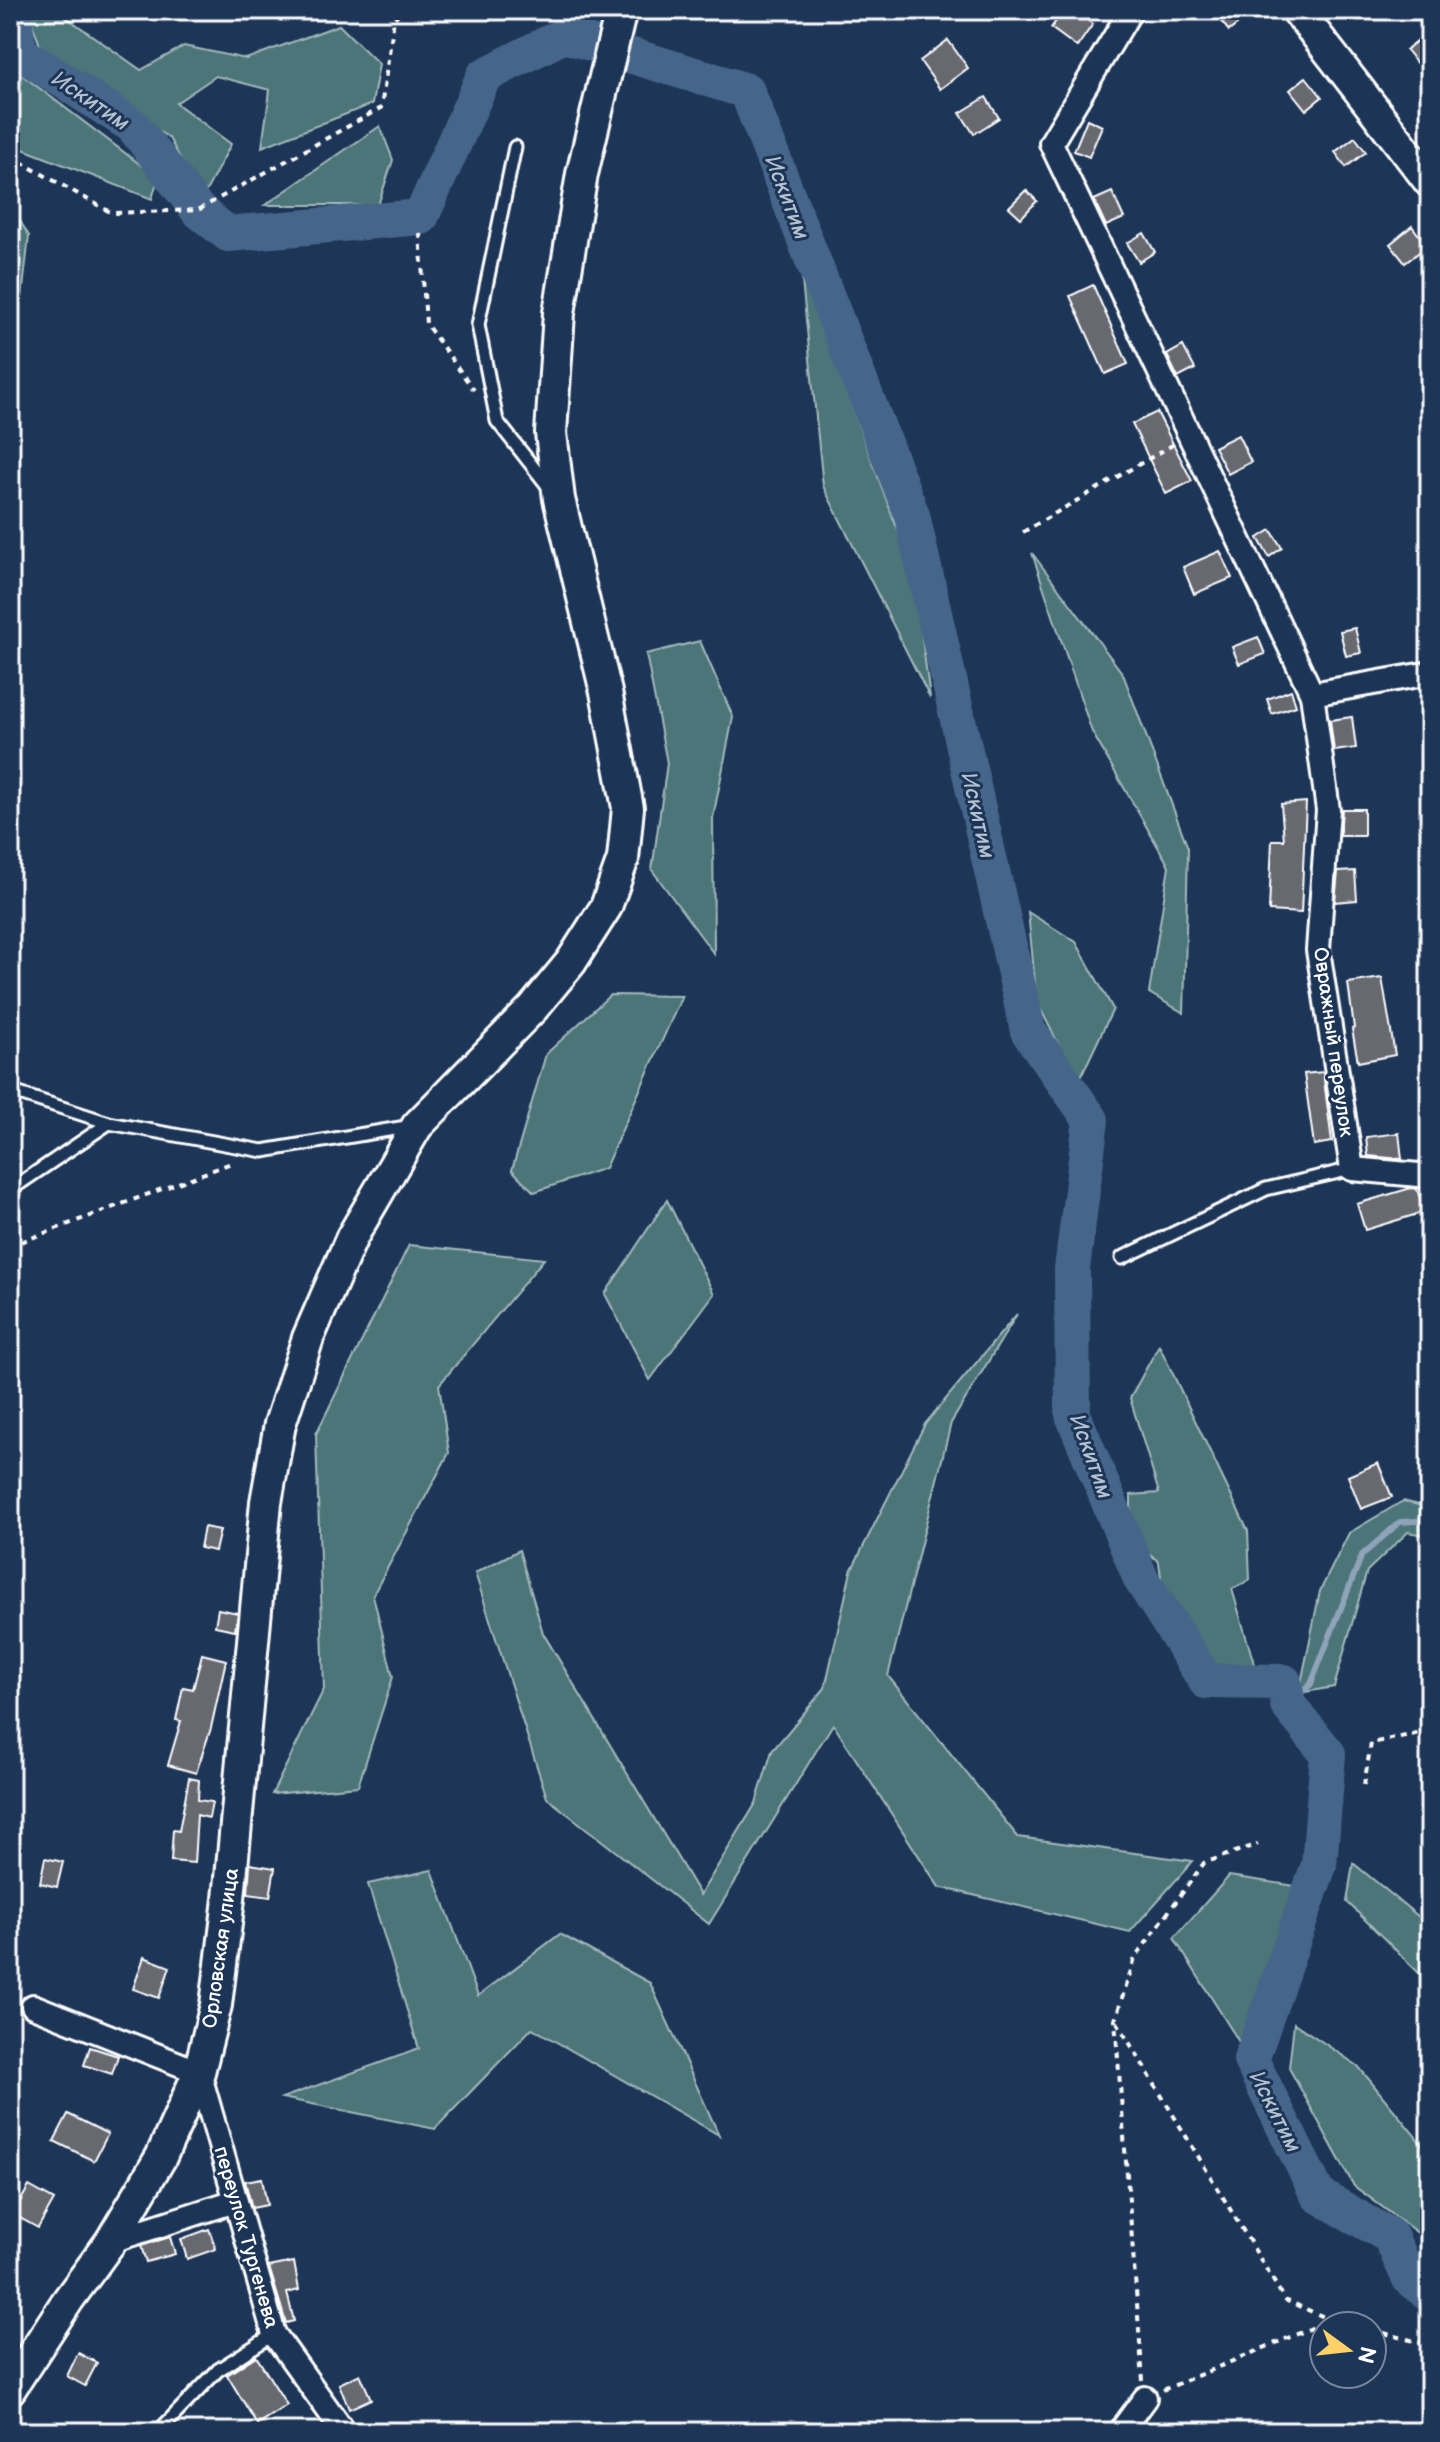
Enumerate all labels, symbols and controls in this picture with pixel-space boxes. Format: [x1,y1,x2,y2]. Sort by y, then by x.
water label: Искитим [46,65,134,137]
water label: Искитим [758,152,815,243]
water label: Искитим [954,769,1001,861]
street label: Овражный переулок [1308,946,1358,1139]
water label: Искитим [1063,1411,1118,1503]
street label: Орловская улица [198,1866,244,2030]
water label: Искитим [1243,2066,1307,2157]
street label: переулок Тургенева [209,2144,284,2331]
north arrow [1308,2310,1388,2390]
text: N [1351,2343,1381,2366]

